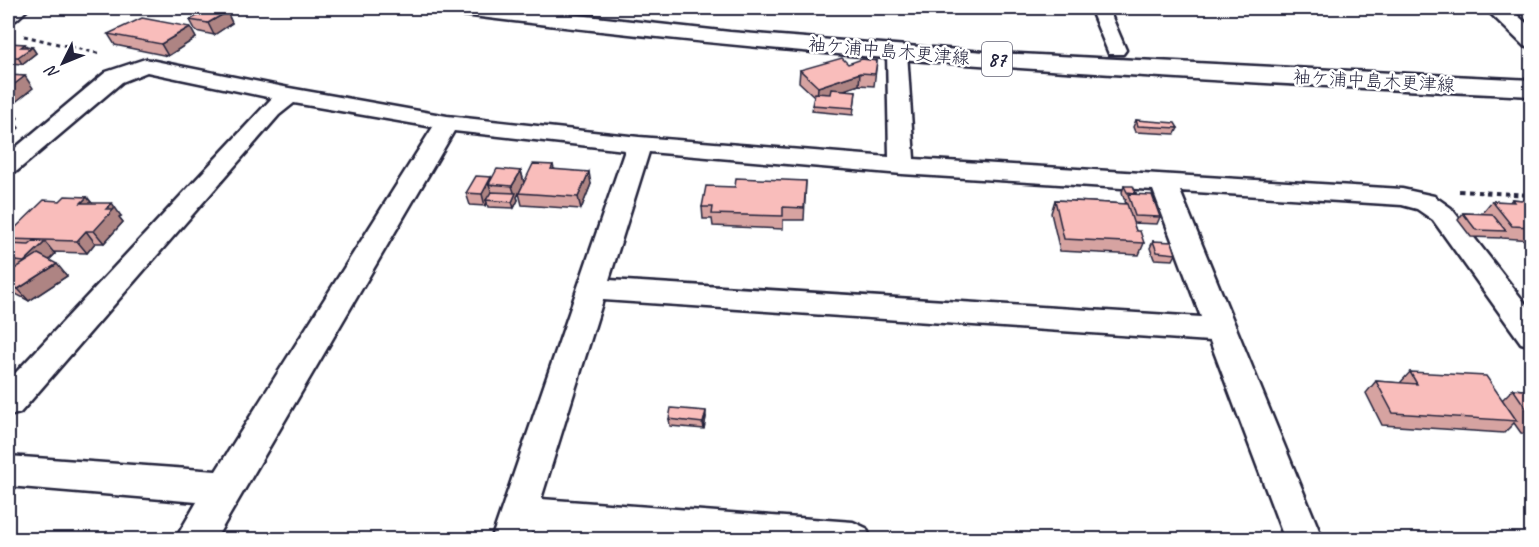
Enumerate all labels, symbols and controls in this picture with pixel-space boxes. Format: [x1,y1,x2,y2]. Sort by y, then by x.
north arrow [33,33,93,93]
street label: 袖ケ浦中島木更津線 [807,33,971,69]
road number: 87 [982,42,1012,76]
text: N [40,60,63,83]
street label: 袖ケ浦中島木更津線 [1293,66,1455,96]

